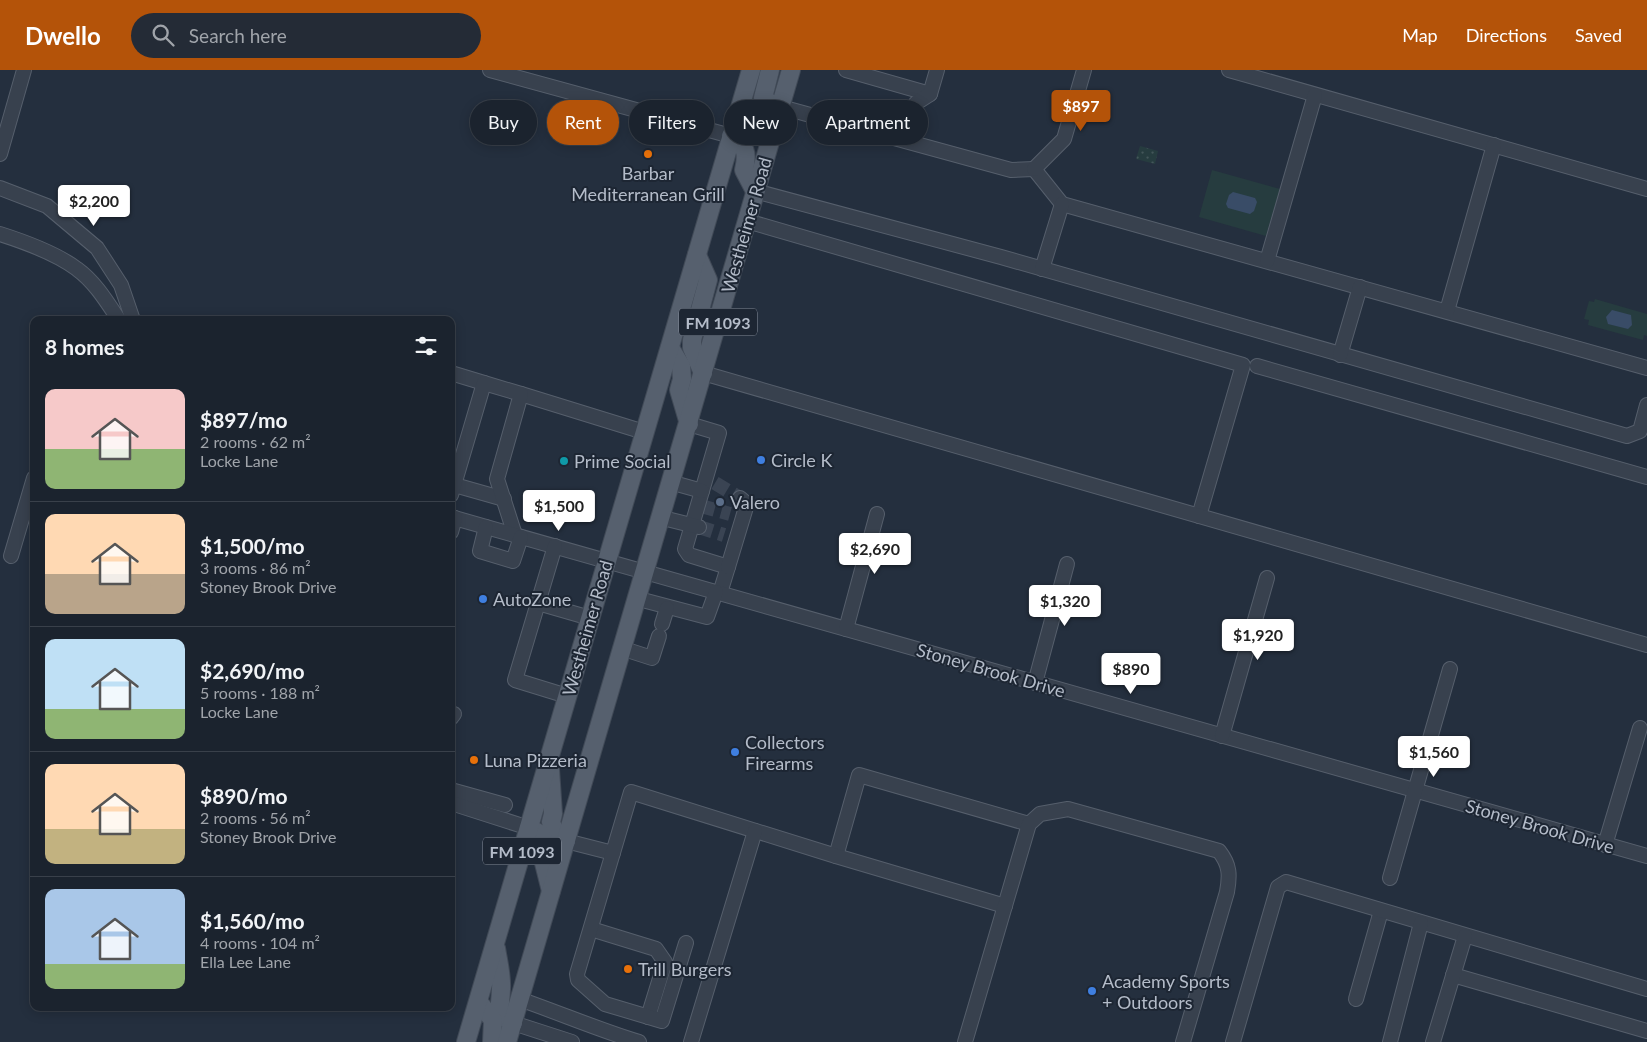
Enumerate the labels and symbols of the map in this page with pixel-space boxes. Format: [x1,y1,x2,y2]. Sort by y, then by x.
pin: $897 [1051,90,1111,132]
marker: Barbar Mediterranean Grill [642,148,654,160]
street label: Westheimer Road [716,155,776,295]
place label: Barbar Mediterranean Grill [571,162,725,205]
pin: $2,200 [53,184,135,227]
road number: FM 1093 [679,308,757,336]
place label: Circle K [771,449,832,471]
place label: Prime Social [574,450,670,472]
marker: Circle K [755,454,767,466]
marker: Prime Social [558,455,570,467]
pin: $1,500 [518,490,600,532]
place label: Valero [730,491,780,513]
marker: Valero [714,496,726,508]
pin: $2,690 [834,532,916,575]
street label: Westheimer Road [557,558,617,698]
pin: $1,320 [1024,584,1106,627]
place label: AutoZone [493,588,571,610]
marker: AutoZone [477,593,489,605]
pin: $1,920 [1217,618,1299,661]
street label: Stoney Brook Drive [914,638,1068,702]
pin: $890 [1101,652,1161,695]
place label: Collectors Firearms [745,731,825,774]
pin: $1,560 [1393,736,1475,778]
marker: Collectors Firearms [729,746,741,758]
place label: Luna Pizzeria [484,749,587,771]
marker: Luna Pizzeria [468,754,480,766]
street label: Stoney Brook Drive [1463,794,1617,858]
road number: FM 1093 [483,838,561,864]
place label: Trill Burgers [638,958,732,980]
marker: Trill Burgers [622,963,634,975]
place label: Academy Sports + Outdoors [1102,970,1230,1013]
marker: Academy Sports + Outdoors [1086,985,1098,997]

